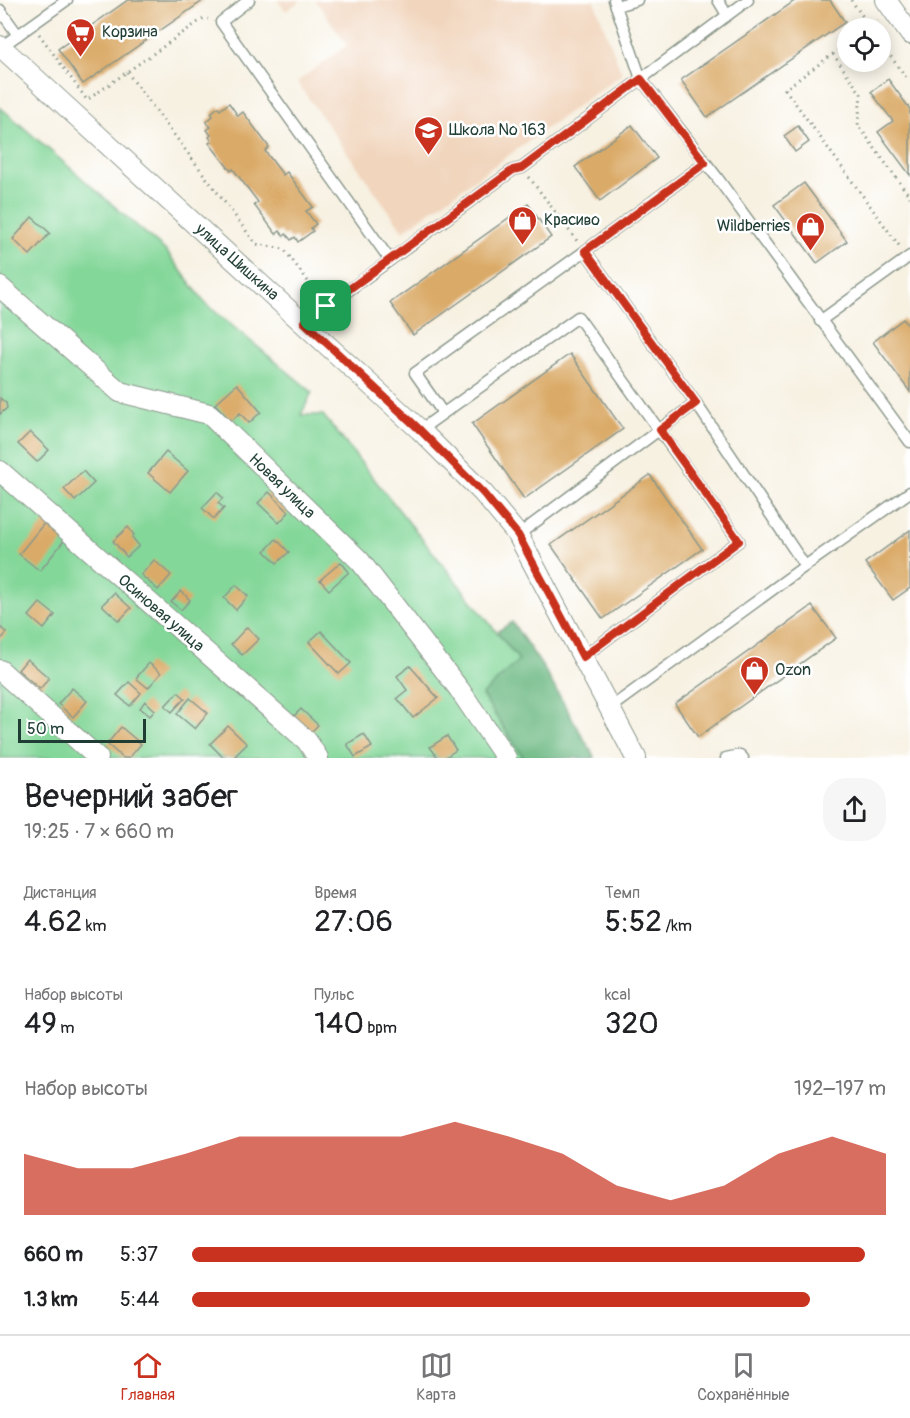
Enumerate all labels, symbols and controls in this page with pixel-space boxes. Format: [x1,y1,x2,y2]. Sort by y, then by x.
supermarket icon: Корзина [65,16,97,58]
map controls [837,18,891,72]
button: locate [837,18,891,72]
place label: Корзина [102,22,158,42]
school or university icon: Школа № 163 [412,114,444,156]
place label: Школа № 163 [449,120,546,140]
shop icon: Красиво [507,204,539,246]
place label: Красиво [544,210,600,230]
shop icon: Wildberries [795,210,827,252]
place label: Wildberries [717,216,790,236]
street label: улица Шишкина [190,219,283,305]
pin [300,280,351,331]
icon: arrive [309,289,342,322]
street label: Новая улица [245,449,319,523]
street label: Осиновая улица [114,570,208,656]
shop icon: Ozon [738,654,770,696]
place label: Ozon [775,660,811,680]
scale bar [18,716,146,744]
text: 50 m [27,719,64,739]
text: Вечерний забег [24,776,238,817]
button: share [823,778,886,841]
text: 19:25 · 7 × 660 m [24,819,174,844]
text: Дистанция [24,883,97,903]
text: Время [314,883,357,903]
text: Темп [605,883,640,903]
text: 4.62 [24,903,82,940]
text: 27:06 [314,903,393,940]
text: 5:52 [605,903,662,940]
text: km [82,916,107,936]
text: /km [662,916,692,936]
text: Набор высоты [24,985,123,1005]
text: Пульс [314,985,355,1005]
text: kcal [605,985,631,1005]
text: 49 [24,1005,57,1042]
text: 140 [314,1005,364,1042]
text: 320 [605,1005,659,1042]
text: m [57,1018,75,1038]
text: bpm [364,1018,397,1038]
text: Набор высоты [24,1076,148,1101]
text: 192–197 m [794,1076,886,1101]
text: 660 m [24,1242,83,1267]
text: 5:37 [120,1242,158,1267]
text: 1.3 km [24,1287,78,1312]
text: 5:44 [120,1287,159,1312]
tab: Главная [121,1349,175,1405]
tab: Карта [416,1349,456,1405]
tab: Сохранённые [697,1349,789,1405]

